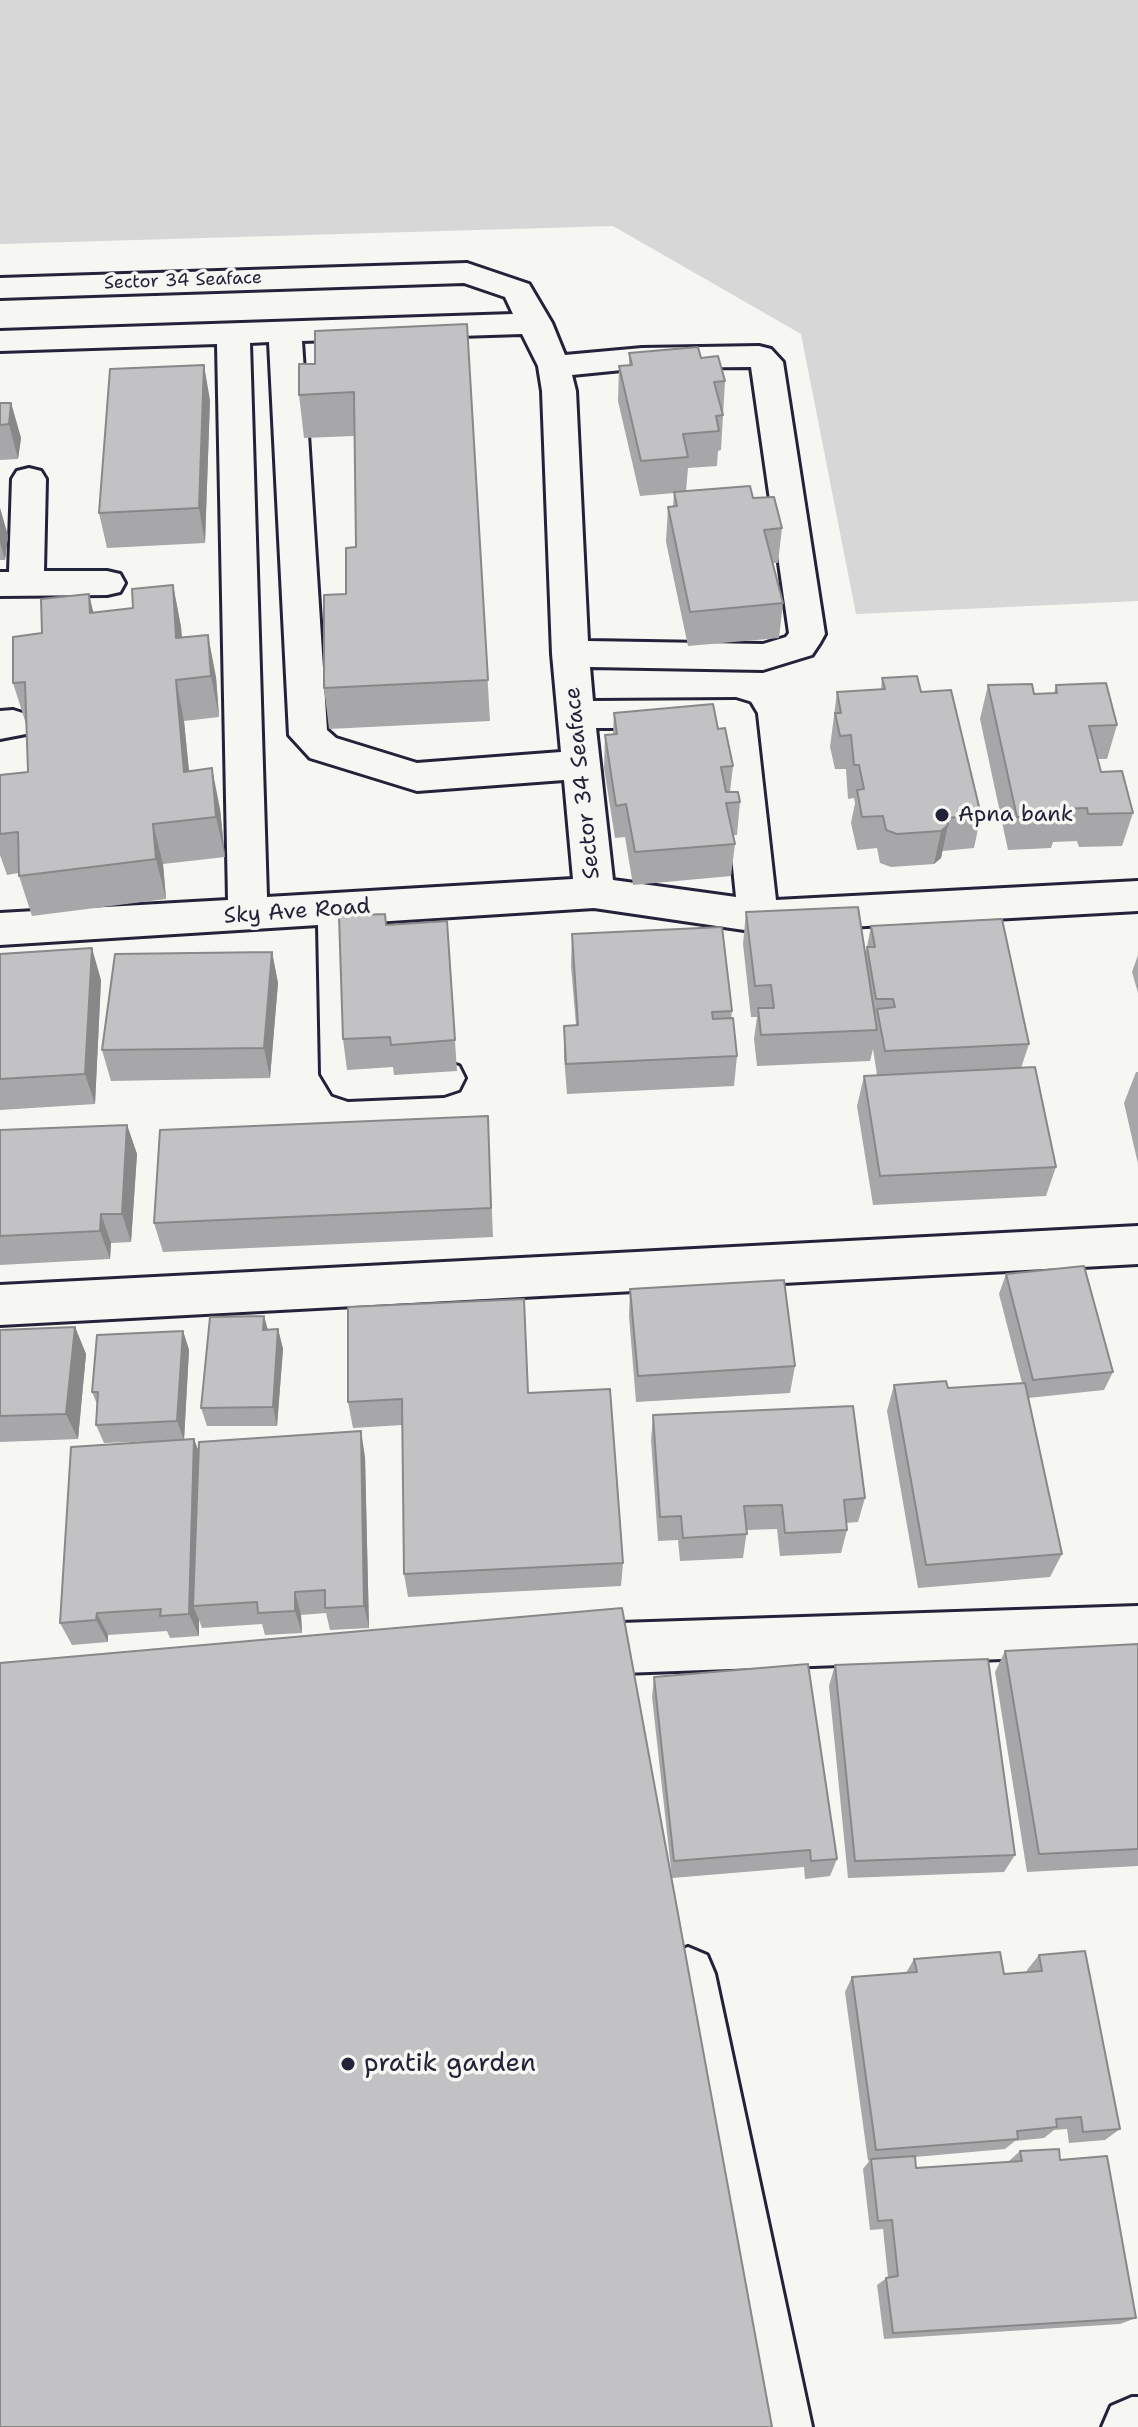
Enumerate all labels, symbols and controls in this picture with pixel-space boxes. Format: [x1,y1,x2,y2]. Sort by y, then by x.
street label: Sector 34 Seaface [104,267,262,295]
street label: Sector 34 Seaface [560,686,606,880]
place label: Apna bank [958,802,1073,828]
marker: Apna bank [933,806,951,824]
street label: Sky Ave Road [223,894,371,930]
place label: pratik garden [364,2048,536,2080]
marker: pratik garden [339,2055,357,2073]

